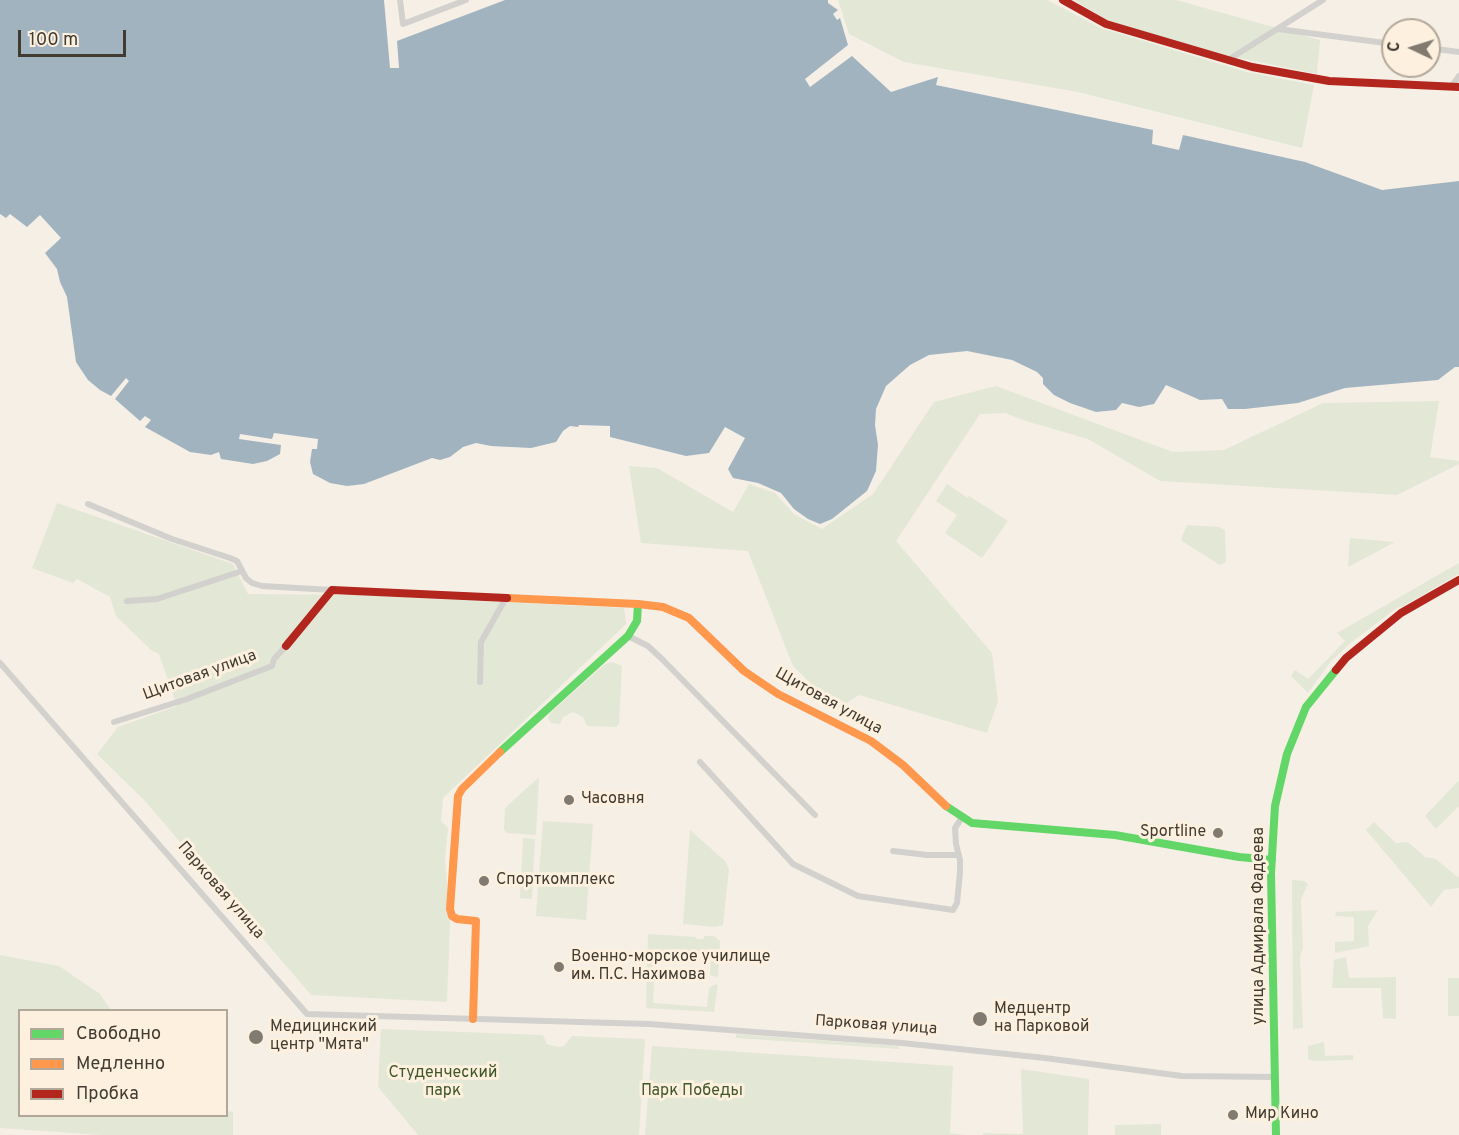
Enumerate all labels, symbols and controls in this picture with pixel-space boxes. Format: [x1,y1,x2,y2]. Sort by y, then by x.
scale bar [21,18,129,56]
north arrow [1381,18,1441,78]
text: 100 m [29,29,78,52]
text: С [1385,41,1405,53]
street label: Щитовая улица [141,647,259,705]
street label: Щитовая улица [771,665,885,739]
place label: Часовня [581,790,644,810]
marker: Часовня [562,793,576,807]
place label: Sportline [1140,823,1206,843]
marker: Sportline [1211,826,1225,840]
street label: улица Адмирала Фадеева [1250,827,1270,1025]
street label: Парковая улица [173,838,267,944]
place label: Спорткомплекс [496,871,615,891]
marker: Спорткомплекс [477,874,491,888]
place label: Военно-морское училище им. П.С. Нахимова [571,948,770,986]
marker: Военно-морское училище им. П.С. Нахимова [552,960,566,974]
place label: Медцентр на Парковой [994,1000,1089,1038]
legend [18,1009,228,1117]
marker: Медцентр на Парковой [971,1010,989,1028]
street label: Парковая улица [814,1012,938,1040]
place label: Медицинский центр "Мята" [270,1018,377,1056]
text: Свободно [76,1023,161,1046]
marker: Медицинский центр "Мята" [247,1028,265,1046]
text: Медленно [76,1053,165,1076]
park label: Студенческий парк [389,1064,497,1102]
park label: Парк Победы [641,1082,743,1102]
text: Пробка [76,1083,139,1106]
place label: Мир Кино [1245,1105,1319,1125]
marker: Мир Кино [1226,1108,1240,1122]

